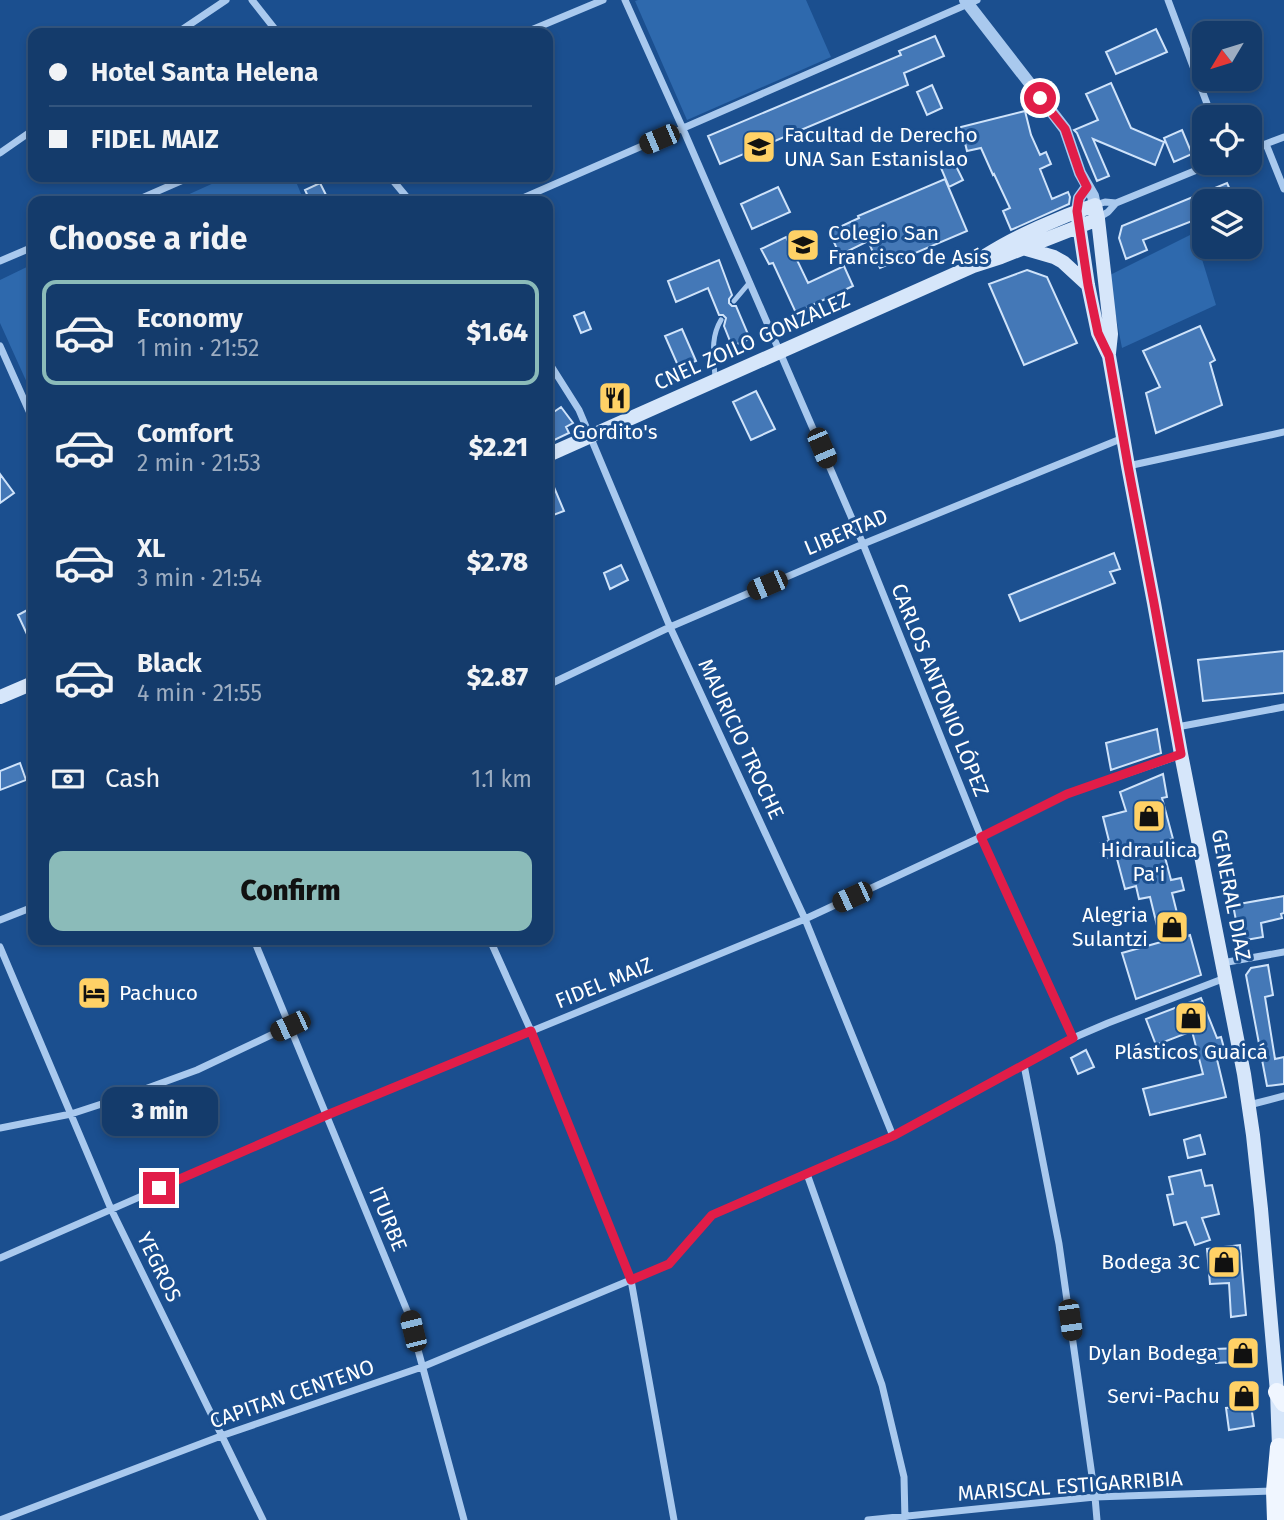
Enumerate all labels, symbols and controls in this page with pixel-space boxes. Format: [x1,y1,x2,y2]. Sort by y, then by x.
north arrow [1192,21,1262,91]
map controls [1192,21,1262,259]
text: Hotel Santa Helena [91,57,318,88]
route start [1024,82,1056,114]
button: locate [1192,105,1262,175]
car [636,121,683,157]
place label: Facultad de Derecho UNA San Estanislao [784,122,978,172]
text: FIDEL MAIZ [91,124,219,155]
school or university icon: Facultad de Derecho UNA San Estanislao [740,128,778,166]
button: layers [1192,189,1262,259]
text: Choose a ride [49,219,247,257]
place label: Colegio San Francisco de Asís [828,220,989,270]
school or university icon: Colegio San Francisco de Asís [784,226,822,264]
street label: CNEL ZOILO GONZALEZ [650,286,854,396]
icon: car [53,301,116,364]
text: Economy [137,303,243,334]
text: $1.64 [466,317,528,348]
text: 1 min · 21:52 [137,334,259,362]
restaurant icon: Gordito's [596,379,634,417]
icon: car [53,416,116,479]
text: Comfort [137,418,233,449]
place label: Gordito's [573,419,658,445]
car [805,425,840,471]
text: $2.21 [469,432,528,463]
text: 2 min · 21:53 [137,449,261,477]
street label: LIBERTAD [800,503,892,561]
icon: car [53,531,116,594]
text: XL [137,533,165,564]
text: $2.78 [467,547,528,578]
text: 3 min · 21:54 [137,564,262,592]
car [744,567,791,603]
street label: CARLOS ANTONIO LÓPEZ [885,580,995,800]
icon: car [53,646,116,709]
text: Black [137,648,202,679]
street label: MAURICIO TROCHE [692,655,790,823]
text: $2.87 [467,662,528,693]
text: 4 min · 21:55 [137,679,262,707]
icon: cash [49,760,87,798]
text: Cash [105,763,161,794]
text: 1.1 km [471,765,532,793]
shop icon: Hidraulica Pa'i [1130,797,1168,835]
street label: GENERAL DIAZ [1205,827,1257,963]
place label: Hidraulica Pa'i [1100,837,1198,887]
button: Confirm [49,851,532,931]
car [829,879,876,915]
place label: Alegria Sulantzi [1072,902,1148,952]
shop icon: Alegria Sulantzi [1153,908,1191,946]
street label: FIDEL MAIZ [551,952,657,1014]
hotel icon: Pachuco [75,974,113,1012]
place label: Pachuco [119,980,198,1006]
shop icon: Plásticos Guaicá [1172,999,1210,1037]
car [267,1008,314,1044]
place label: Plásticos Guaicá [1114,1039,1268,1065]
callout: 3 min [101,1086,217,1136]
text: 3 min [132,1097,188,1125]
route end [143,1172,175,1204]
street label: ITURBE [363,1183,413,1255]
street label: YEGROS [131,1228,187,1306]
shop icon: Bodega 3C [1205,1243,1243,1281]
place label: Bodega 3C [1101,1249,1200,1275]
car [1057,1298,1084,1342]
car [398,1308,429,1354]
shop icon: Dylan Bodega [1224,1334,1262,1372]
place label: Dylan Bodega [1088,1340,1218,1366]
street label: CAPITAN CENTENO [206,1354,378,1434]
shop icon: Servi-Pachu [1225,1377,1263,1415]
place label: Servi-Pachu [1107,1383,1220,1409]
street label: MARISCAL ESTIGARRIBIA [957,1465,1183,1507]

